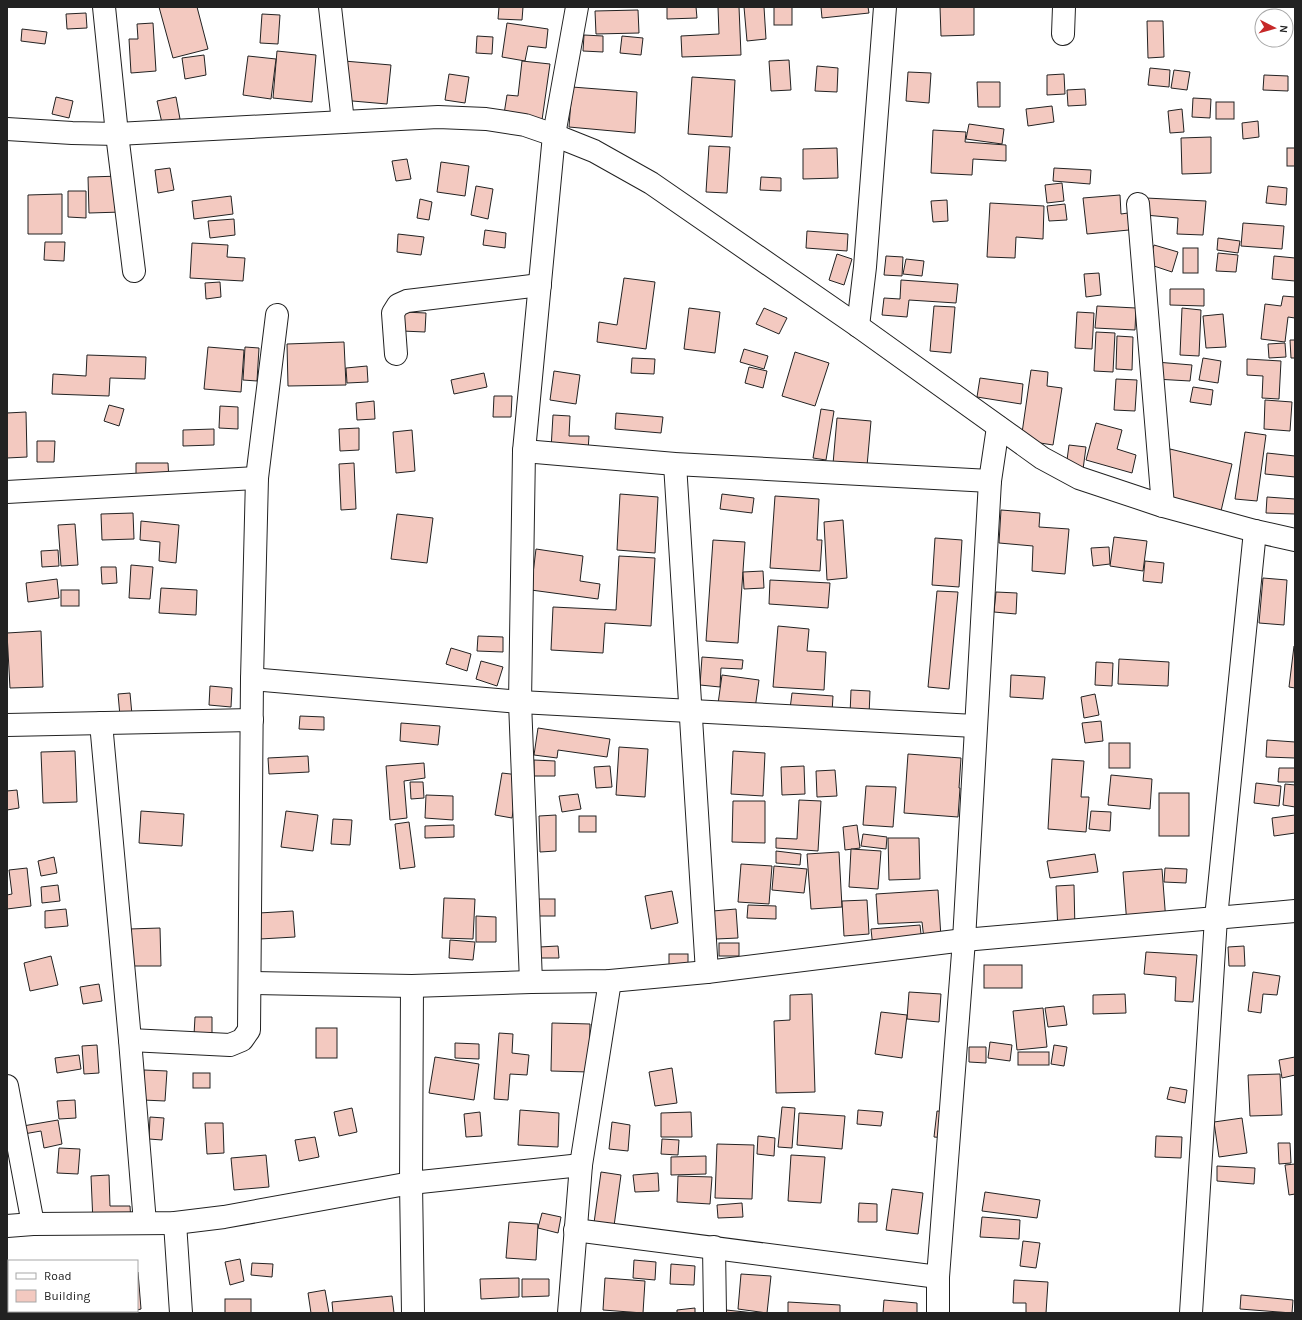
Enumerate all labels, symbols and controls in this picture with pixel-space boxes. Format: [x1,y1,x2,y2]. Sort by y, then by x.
north arrow [1254,8,1294,48]
text: N [1277,24,1290,34]
legend [8,1260,138,1312]
text: Road [44,1269,72,1283]
text: Building [44,1289,91,1303]

